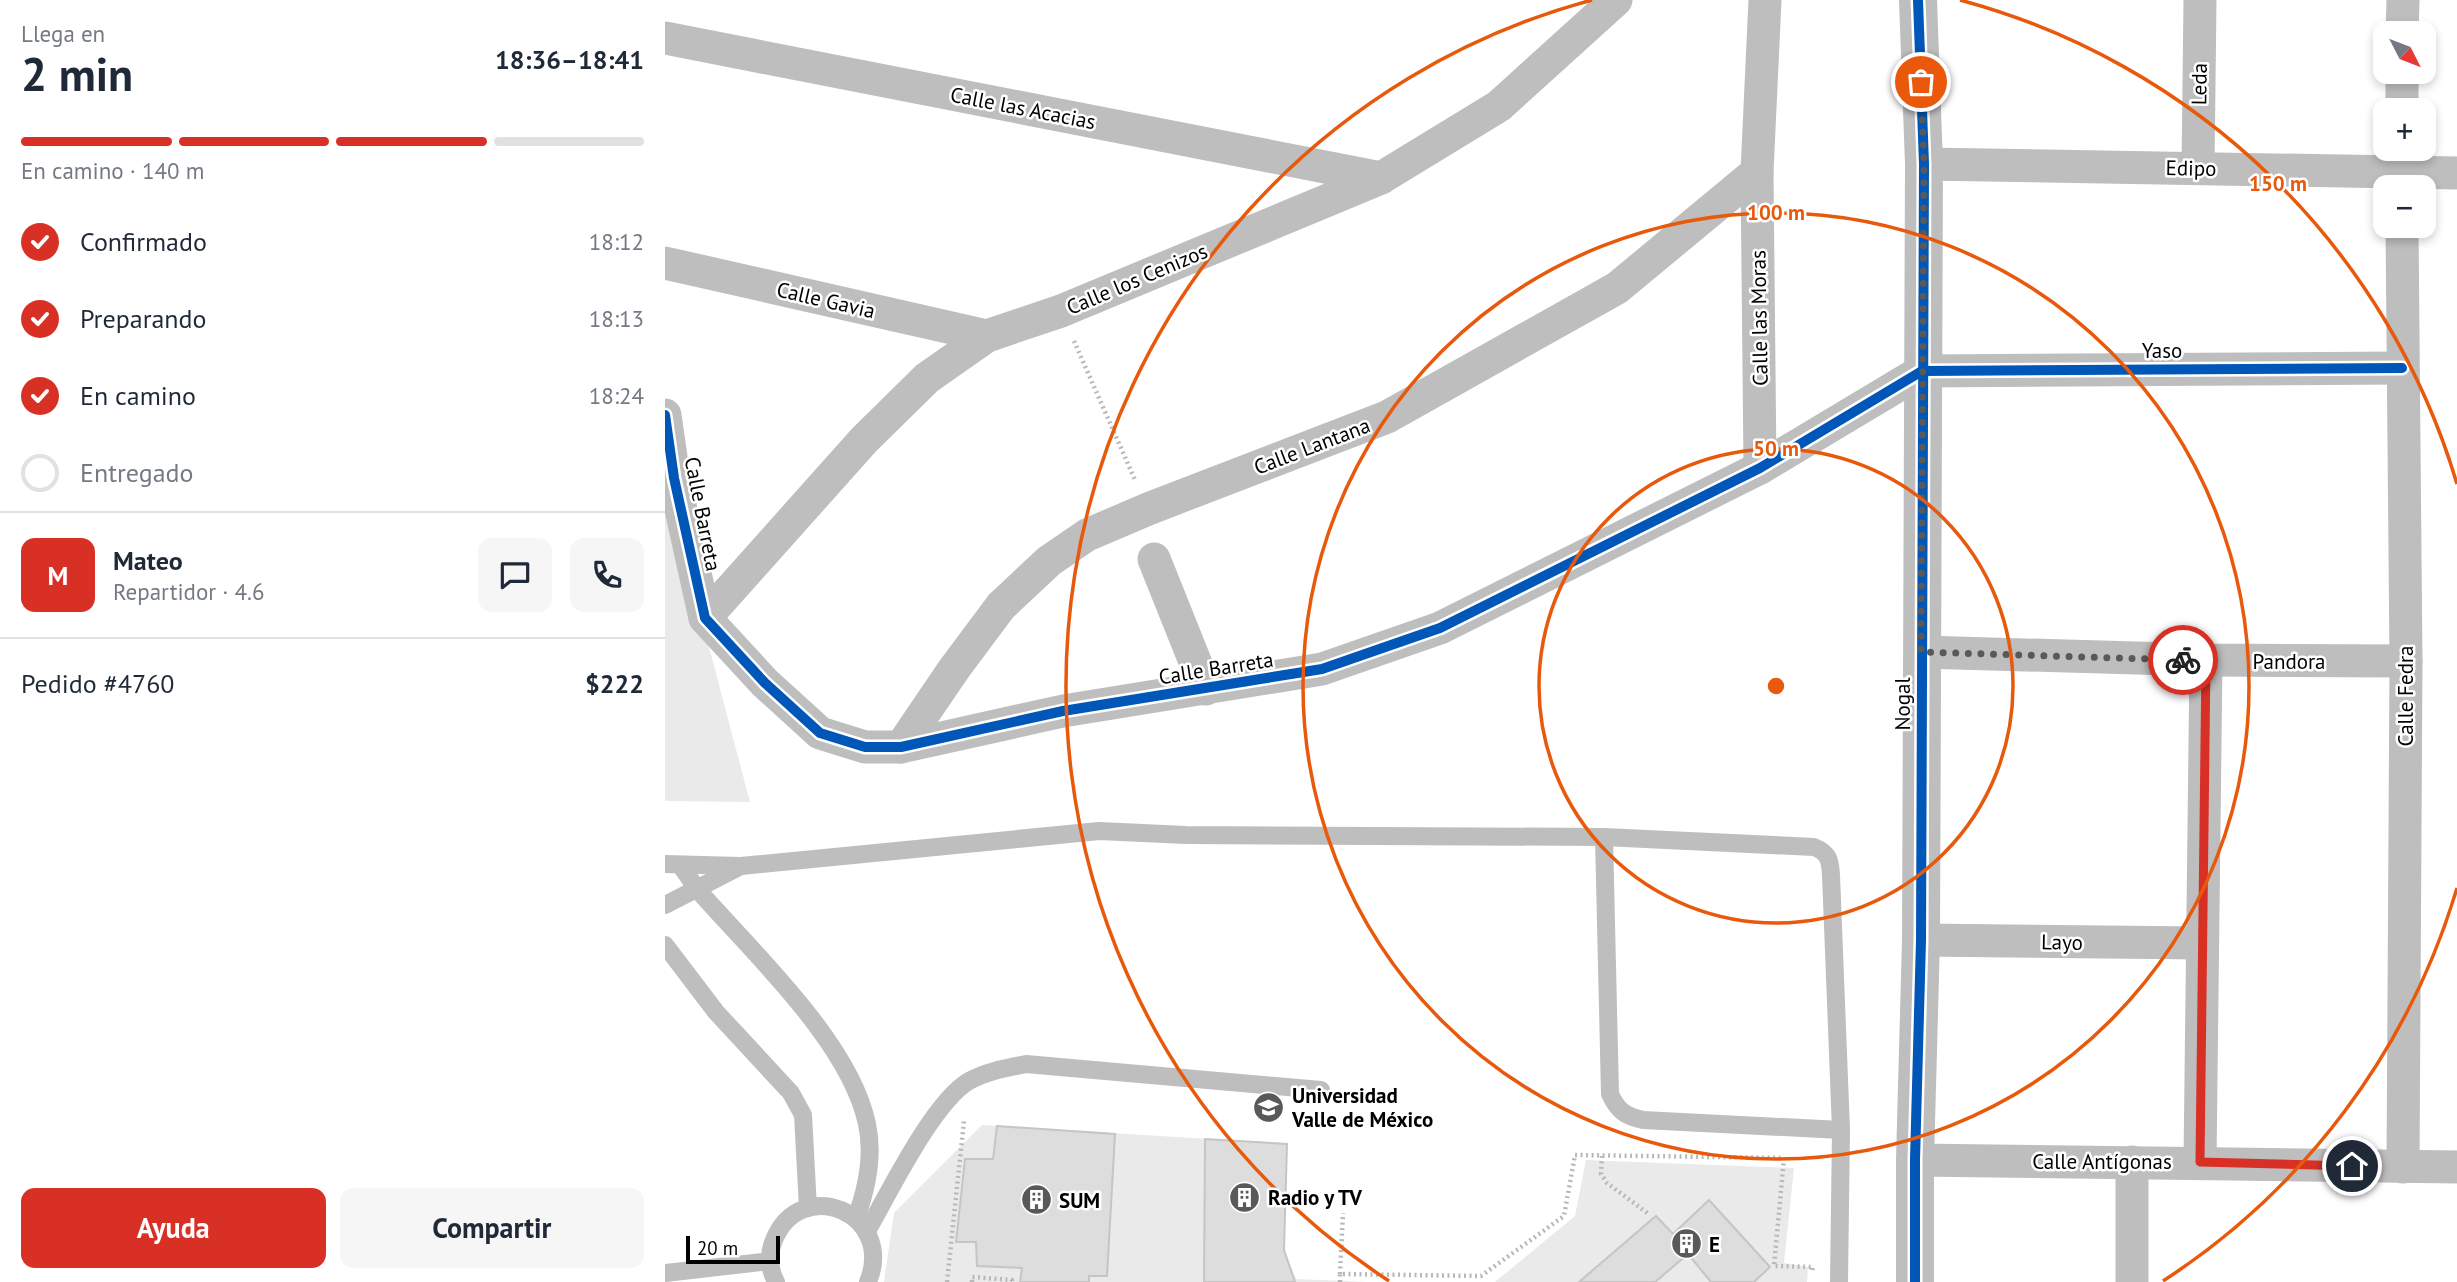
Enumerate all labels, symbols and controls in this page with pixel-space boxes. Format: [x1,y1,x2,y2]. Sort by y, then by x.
text: Llega en [21,19,105,48]
north arrow [2373,21,2436,84]
map controls [2373,21,2436,238]
text: 18:36–18:41 [495,43,644,76]
text: 2 min [21,44,133,104]
pin [1891,52,1951,112]
icon: bag [1902,63,1940,101]
street label: Leda [2185,63,2213,105]
street label: Calle las Acacias [948,81,1098,135]
button: + [2373,98,2436,161]
street label: Edipo [2165,154,2217,182]
text: En camino · 140 m [21,156,204,185]
text: 150 m [2249,170,2307,197]
button: − [2373,175,2436,238]
text: 100 m [1747,199,1805,226]
icon: check [21,223,59,261]
text: Confirmado [80,225,207,258]
text: 18:12 [589,227,644,256]
street label: Calle los Cenizos [1062,237,1212,321]
street label: Calle las Moras [1744,250,1774,386]
street label: Calle Gavia [774,276,878,324]
icon: check [21,300,59,338]
text: Preparando [80,302,207,335]
text: 18:13 [589,304,644,333]
street label: Yaso [2142,337,2182,364]
icon: check [21,377,59,415]
text: En camino [80,379,196,412]
text: 18:24 [589,381,644,410]
street label: Calle Lantana [1250,411,1374,481]
text: 50 m [1753,435,1799,462]
street label: Calle Barreta [679,455,727,573]
text: Entregado [80,456,194,489]
button: chat [478,538,552,612]
button: phone [570,538,644,612]
text: Mateo [113,544,183,577]
text: M [48,559,68,592]
text: Repartidor · 4.6 [113,577,265,606]
courier [2148,625,2218,695]
icon: bike [2164,641,2202,679]
street label: Calle Barreta [1157,646,1275,690]
street label: Calle Fedra [2392,646,2419,746]
street label: Pandora [2252,648,2326,675]
text: Pedido #4760 [21,667,174,700]
text: $222 [585,667,644,700]
centre of rings [1764,674,1788,698]
street label: Nogal [1889,677,1916,731]
street label: Layo [2041,928,2083,956]
place label: Universidad Valle de México [1291,1082,1433,1133]
school or university icon: Universidad Valle de México [1252,1090,1286,1124]
pin [2322,1136,2382,1196]
icon: home [2333,1147,2371,1185]
street label: Calle Antígonas [2032,1148,2172,1175]
building icon: Radio y TV [1228,1180,1262,1214]
building icon: SUM [1019,1183,1053,1217]
place label: Radio y TV [1268,1184,1362,1211]
place label: SUM [1059,1187,1100,1214]
button: Ayuda [21,1188,326,1268]
button: Compartir [340,1188,644,1268]
building icon: E [1669,1227,1703,1261]
place label: E [1709,1231,1720,1258]
scale bar [686,1233,781,1265]
text: 20 m [697,1236,738,1260]

